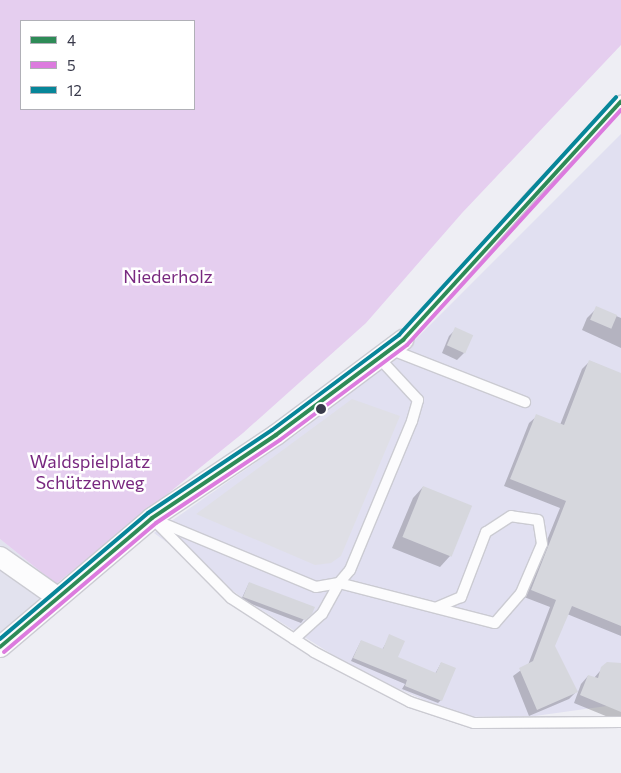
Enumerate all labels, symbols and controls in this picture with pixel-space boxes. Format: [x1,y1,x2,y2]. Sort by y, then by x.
legend [20,20,195,110]
text: 4 [67,31,76,49]
text: 5 [67,56,76,74]
text: 12 [67,81,82,99]
park label: Niederholz [123,265,213,287]
unlabelled marker [316,404,326,414]
park label: Waldspielplatz Schützenweg [30,451,150,494]

